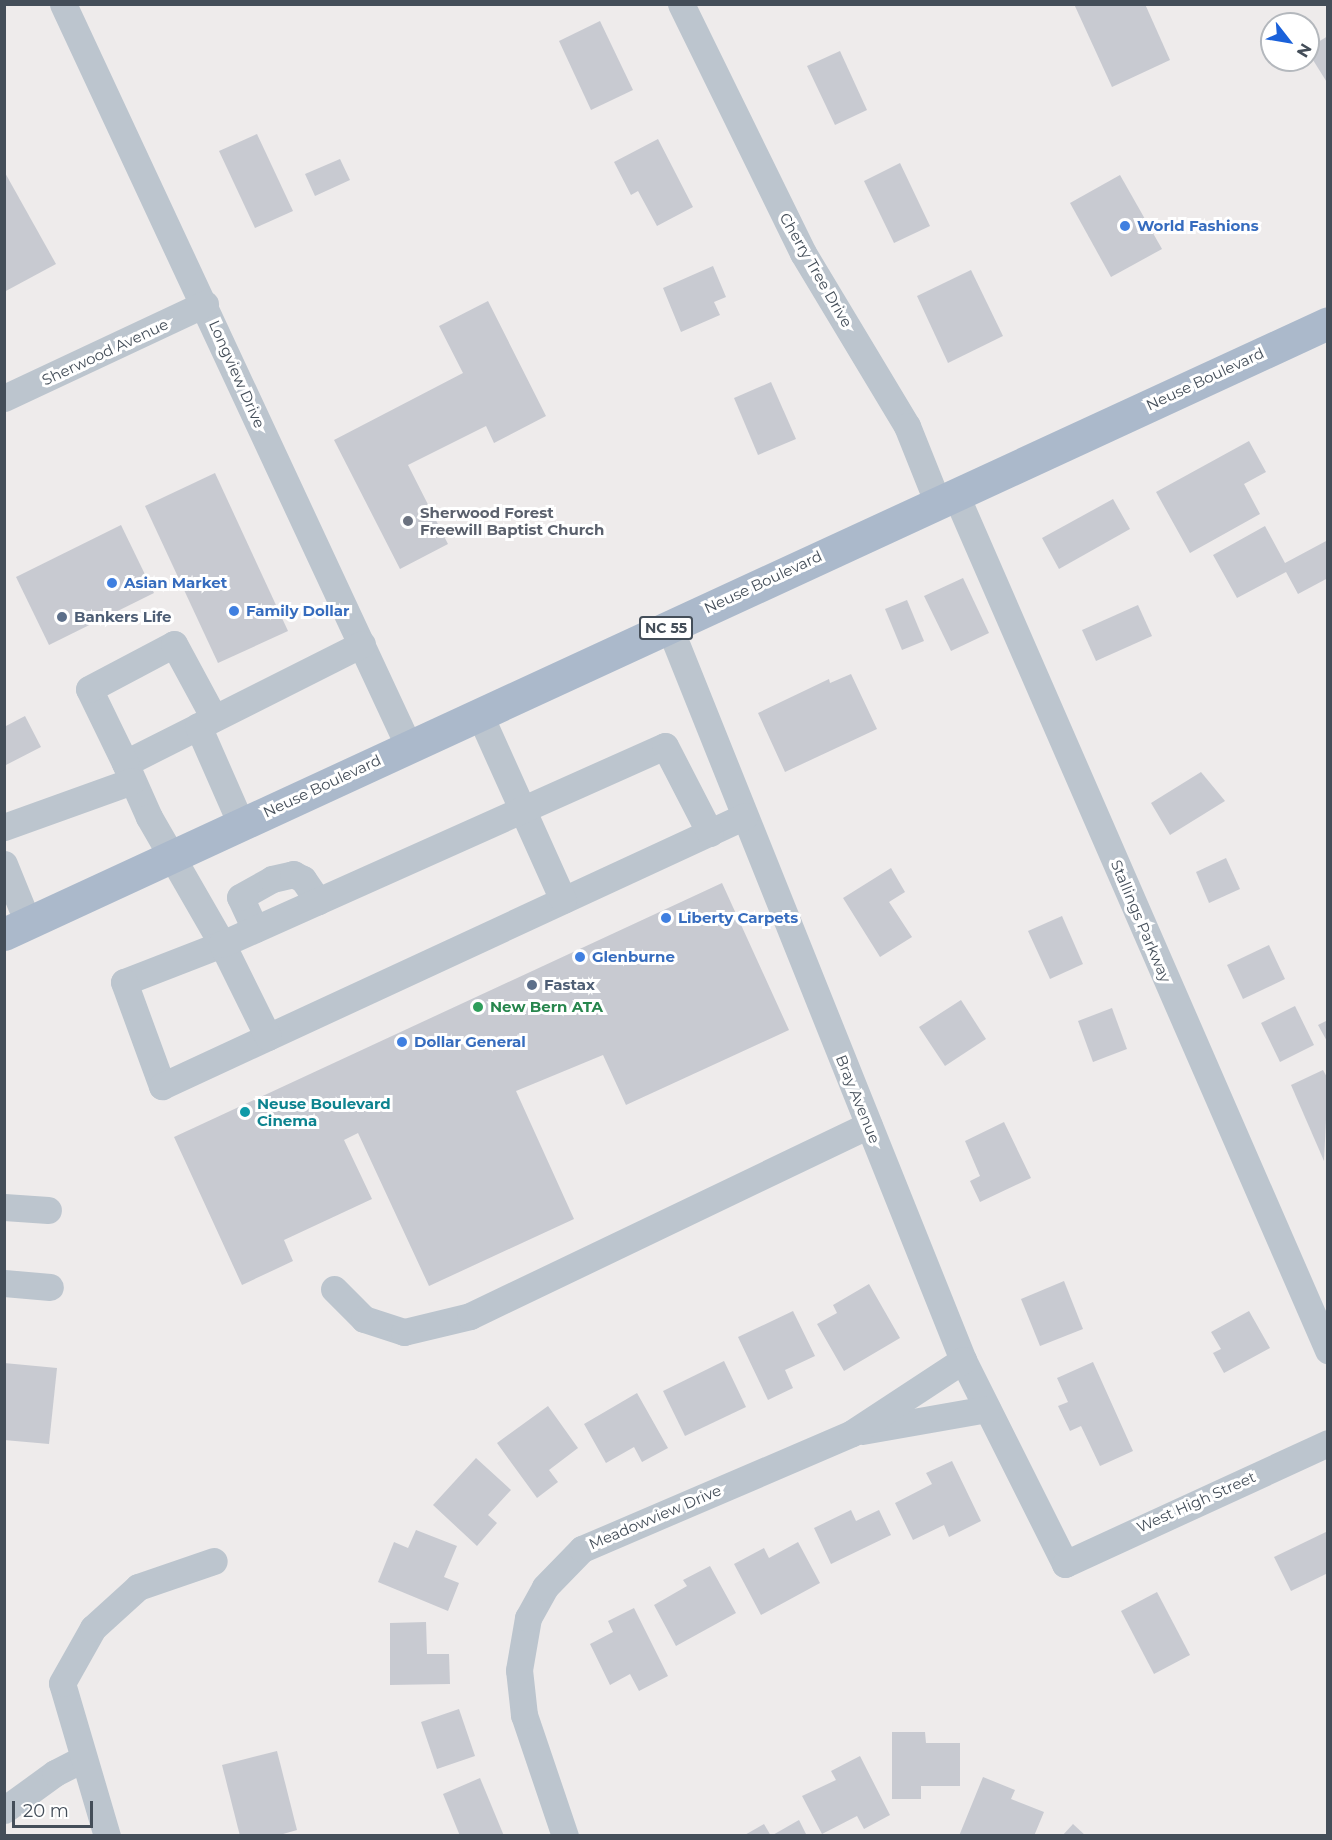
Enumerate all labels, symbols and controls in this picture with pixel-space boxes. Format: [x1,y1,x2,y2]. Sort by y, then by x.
north arrow [1260,12,1320,72]
text: N [1293,40,1316,61]
street label: Cherry Tree Drive [776,210,856,330]
place label: World Fashions [1137,217,1259,235]
marker: World Fashions [1118,219,1132,233]
street label: Sherwood Avenue [39,315,171,389]
street label: Longview Drive [205,317,269,431]
street label: Neuse Boulevard [1143,344,1267,414]
place label: Sherwood Forest Freewill Baptist Church [420,503,604,538]
marker: Sherwood Forest Freewill Baptist Church [401,514,415,528]
street label: Neuse Boulevard [701,547,825,617]
place label: Asian Market [124,574,227,592]
marker: Asian Market [105,576,119,590]
place label: Family Dollar [246,602,350,620]
marker: Family Dollar [227,604,241,618]
place label: Bankers Life [74,608,171,626]
marker: Bankers Life [55,610,69,624]
road number: NC 55 [639,617,693,639]
street label: Neuse Boulevard [260,751,384,821]
street label: Stallings Parkway [1107,857,1175,985]
place label: Liberty Carpets [678,909,798,927]
marker: Liberty Carpets [659,911,673,925]
place label: Glenburne [592,948,675,966]
marker: Glenburne [573,950,587,964]
place label: Fastax [544,976,595,994]
marker: Fastax [525,978,539,992]
place label: New Bern ATA [490,998,603,1016]
marker: New Bern ATA [471,1000,485,1014]
place label: Dollar General [414,1033,526,1051]
marker: Dollar General [395,1035,409,1049]
street label: Bray Avenue [832,1052,884,1146]
place label: Neuse Boulevard Cinema [257,1094,391,1129]
marker: Neuse Boulevard Cinema [238,1105,252,1119]
street label: West High Street [1134,1468,1258,1536]
street label: Meadowview Drive [586,1481,724,1553]
scale bar [15,1789,96,1827]
text: 20 m [23,1800,69,1822]

